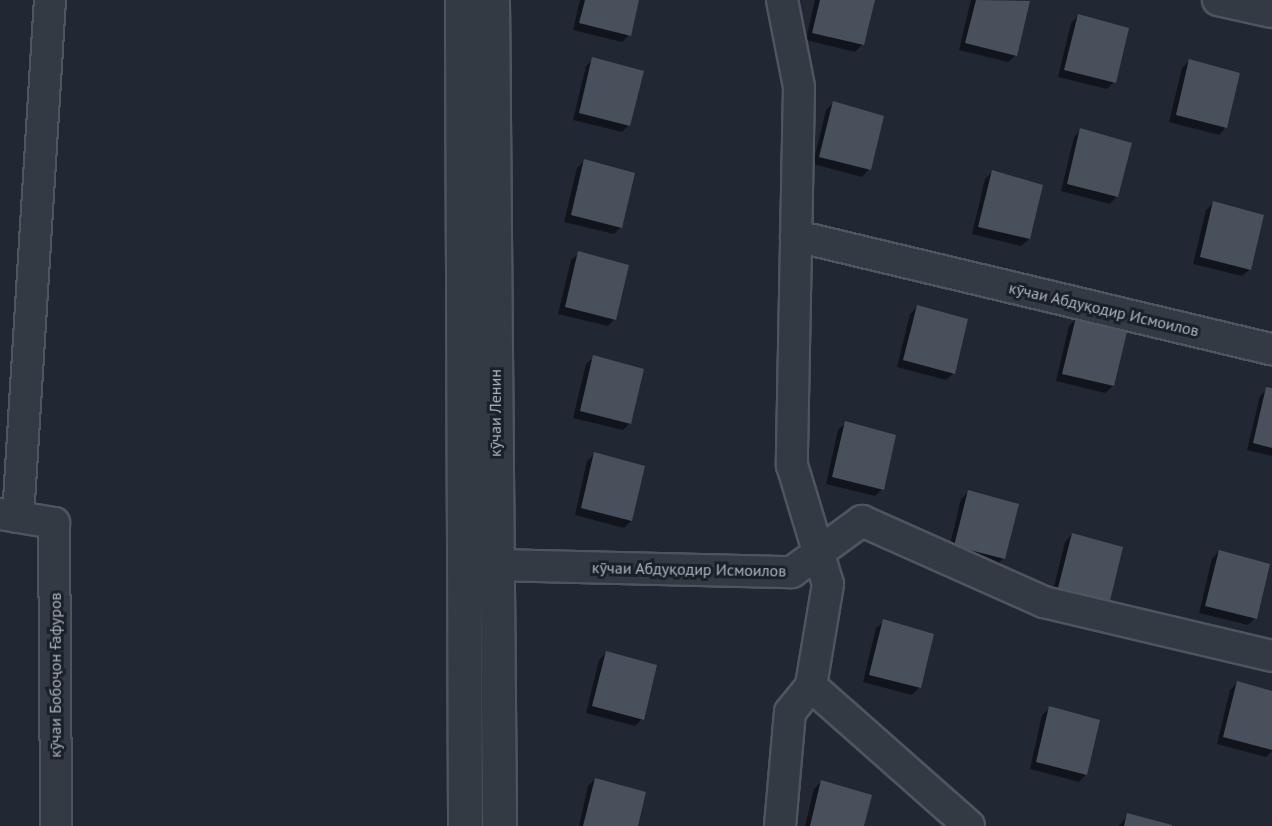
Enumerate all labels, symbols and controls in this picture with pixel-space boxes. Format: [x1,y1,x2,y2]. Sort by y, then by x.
street label: кӯчаи Абдуқодир Исмоилов [1007,278,1201,340]
street label: кӯчаи Ленин [485,369,505,457]
street label: кӯчаи Абдуқодир Исмоилов [591,558,787,580]
street label: кӯчаи Бобоҷон Ғафуров [45,592,65,758]

